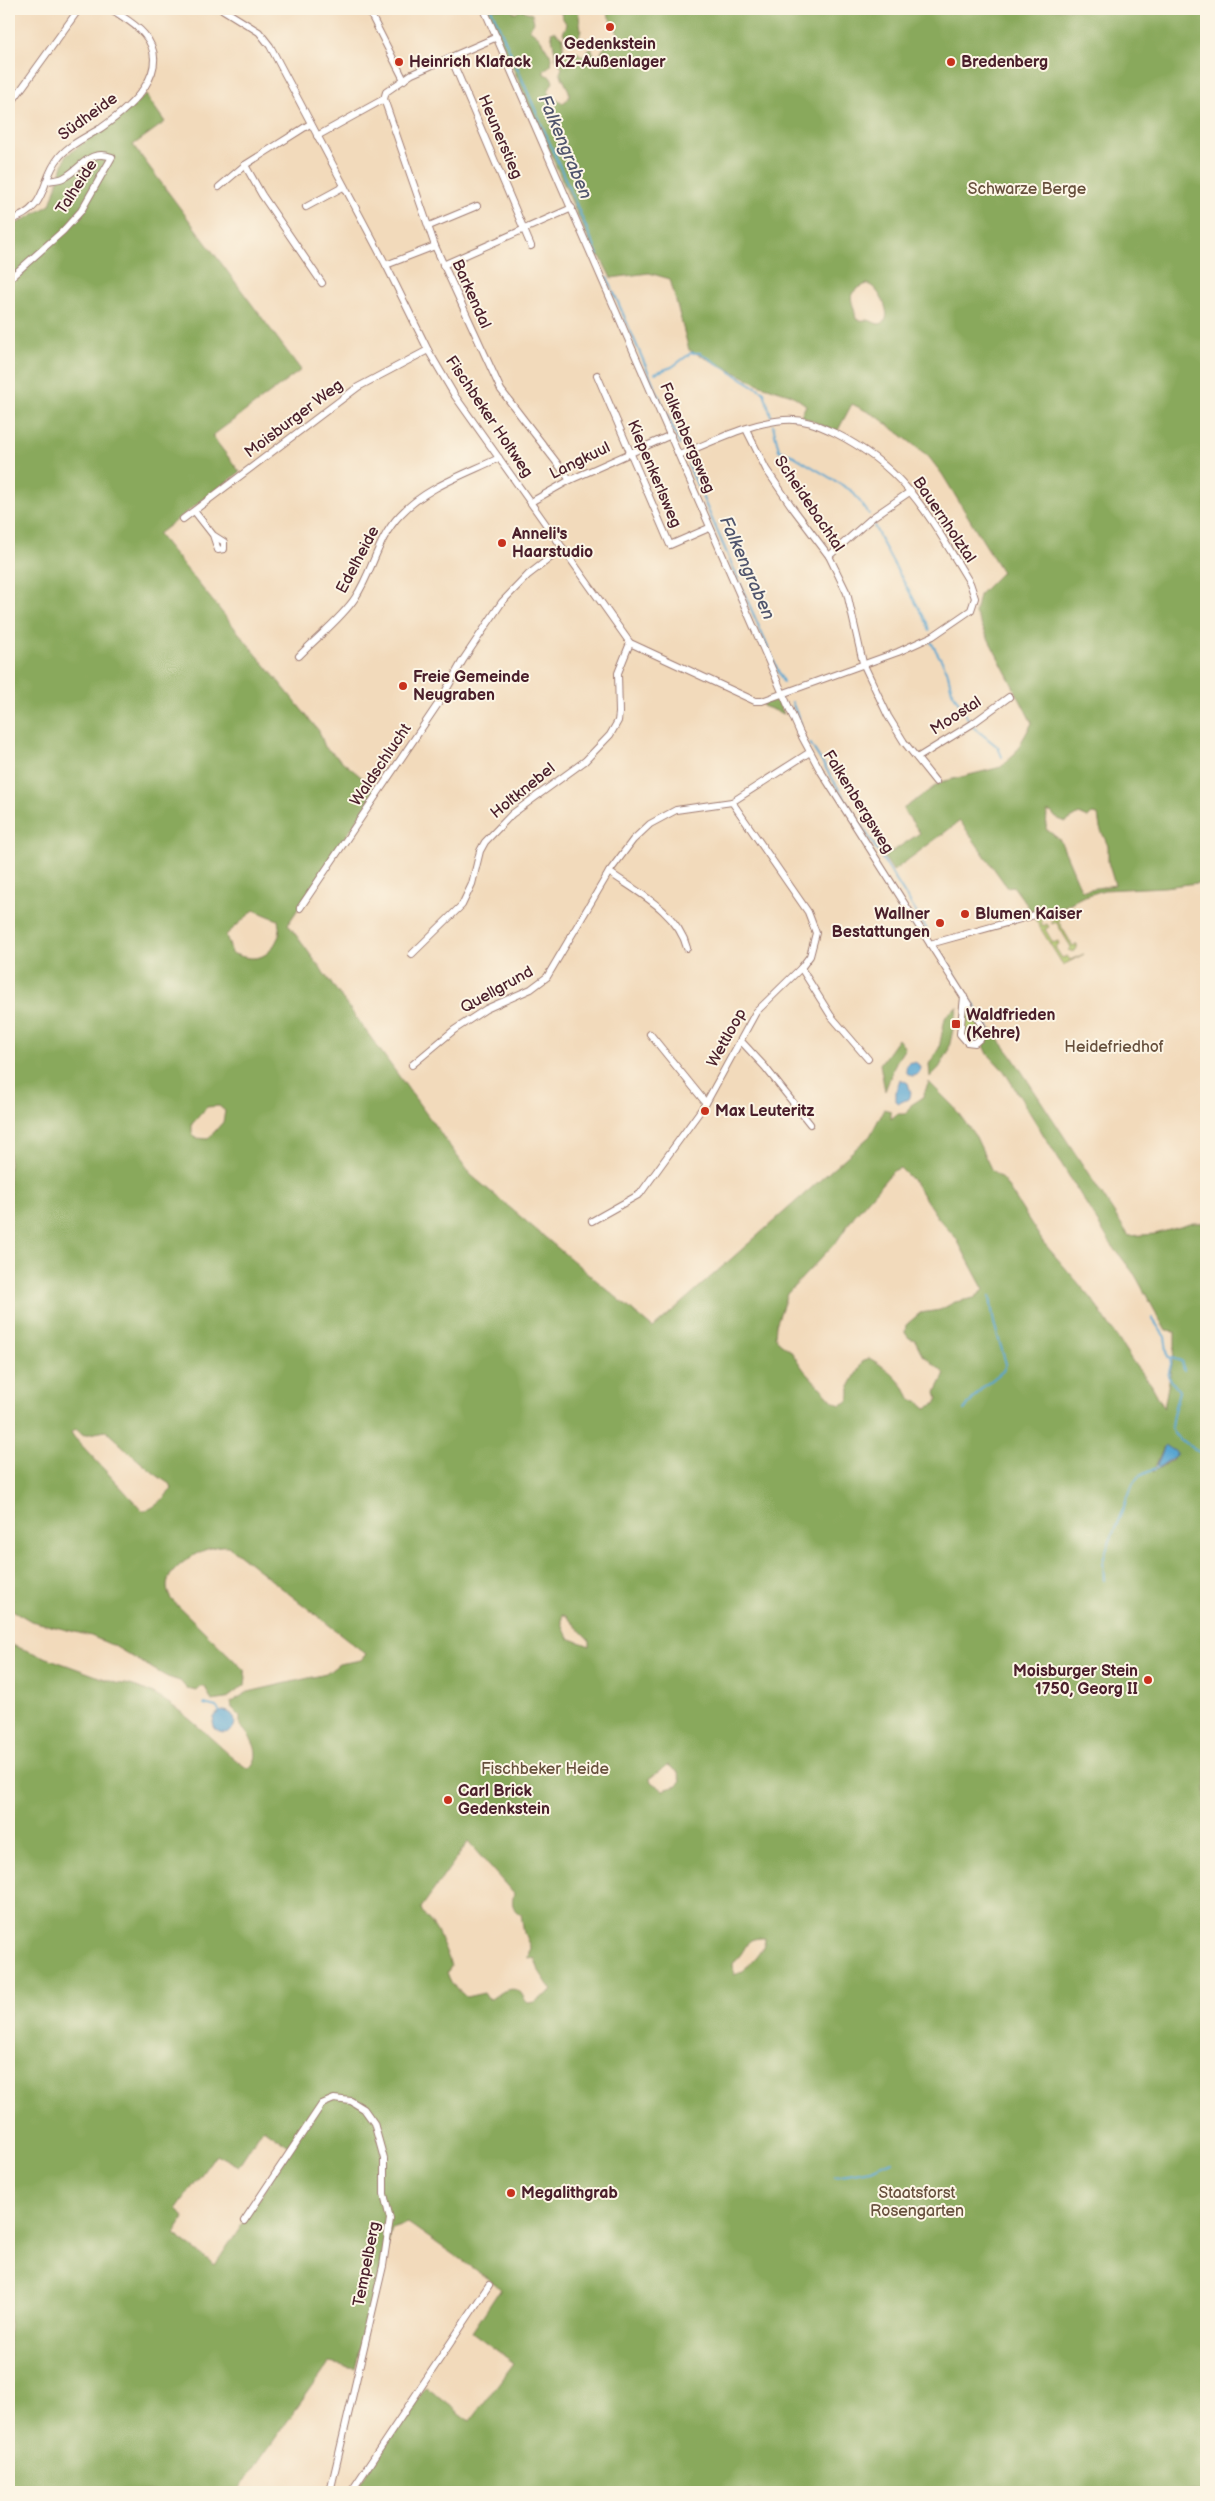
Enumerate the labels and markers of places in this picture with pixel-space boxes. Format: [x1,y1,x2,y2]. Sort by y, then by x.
marker: Gedenkstein KZ-Außenlager [604,21,616,33]
place label: Gedenkstein KZ-Außenlager [554,35,666,72]
place label: Heinrich Klafack [409,53,532,72]
place label: Bredenberg [961,53,1048,72]
marker: Heinrich Klafack [393,56,405,68]
marker: Bredenberg [945,56,957,68]
place label: Anneli's Haarstudio [511,525,593,562]
marker: Anneli's Haarstudio [496,537,508,549]
place label: Freie Gemeinde Neugraben [413,668,530,705]
marker: Freie Gemeinde Neugraben [397,680,409,692]
place label: Wallner Bestattungen [832,905,931,942]
place label: Blumen Kaiser [975,905,1083,924]
marker: Blumen Kaiser [959,908,971,920]
marker: Wallner Bestattungen [934,917,946,929]
place label: Waldfrieden (Kehre) [966,1006,1055,1043]
marker: Waldfrieden (Kehre) [950,1018,962,1030]
place label: Max Leuteritz [715,1102,814,1121]
marker: Max Leuteritz [699,1105,711,1117]
place label: Moisburger Stein 1750, Georg II [1013,1662,1138,1699]
marker: Moisburger Stein 1750, Georg II [1142,1674,1154,1686]
place label: Carl Brick Gedenkstein [458,1782,550,1819]
marker: Carl Brick Gedenkstein [442,1794,454,1806]
place label: Megalithgrab [521,2184,619,2203]
marker: Megalithgrab [505,2187,517,2199]

